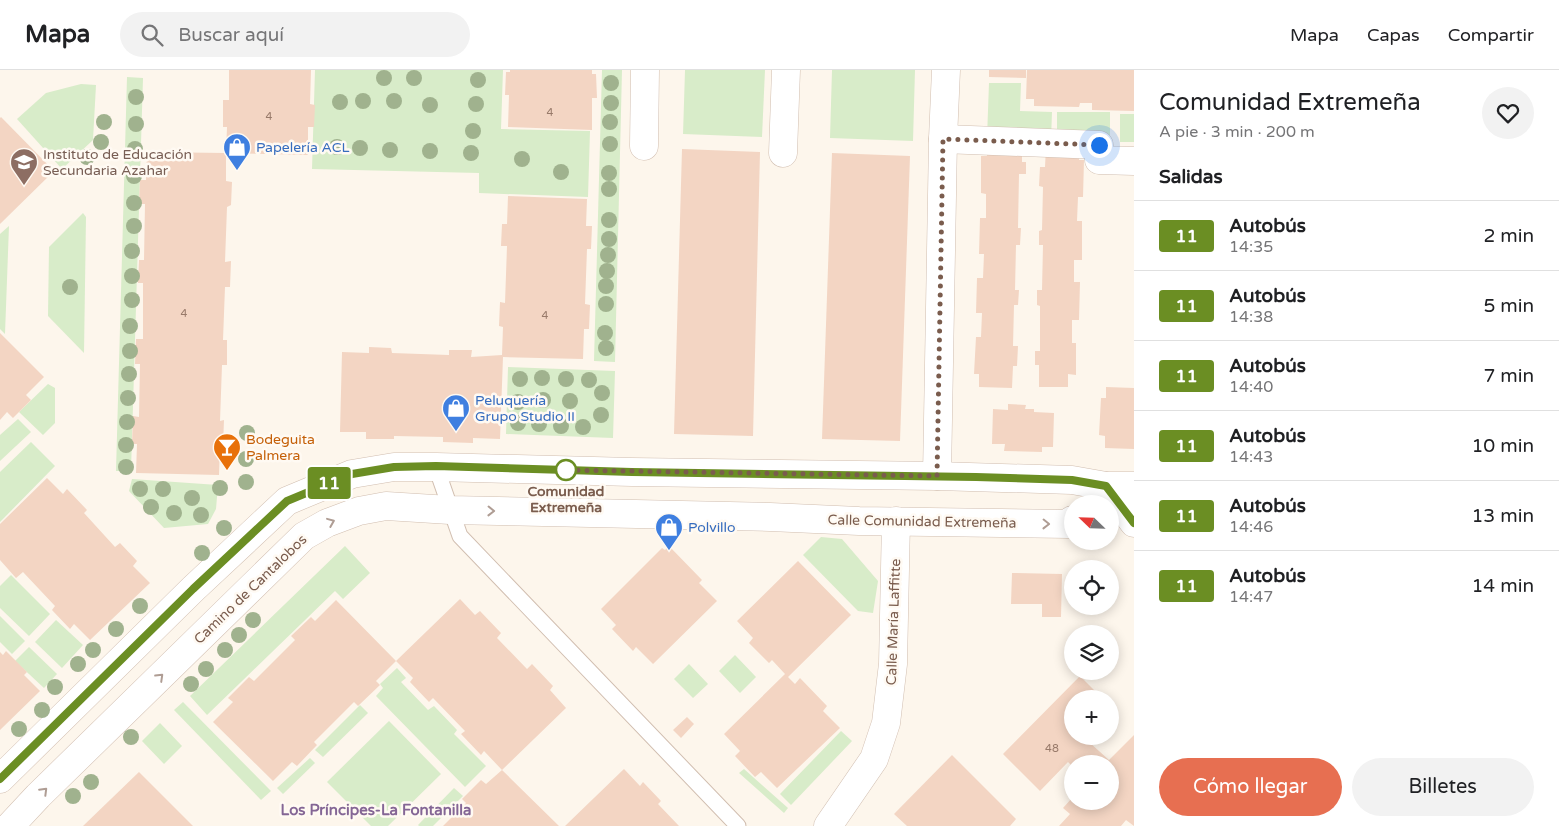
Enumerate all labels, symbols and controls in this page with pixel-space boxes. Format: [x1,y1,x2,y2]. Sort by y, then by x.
search box [120,12,470,57]
text: Mapa [25,20,90,49]
icon: search [138,21,166,49]
text: Buscar aquí [178,24,284,46]
text: Mapa [1290,24,1339,46]
text: Capas [1367,24,1420,46]
text: Compartir [1448,24,1534,46]
button: heart [1482,87,1534,139]
text: Comunidad Extremeña [1159,88,1421,117]
house number: 4 [547,106,554,119]
house number: 4 [266,110,273,123]
text: A pie · 3 min · 200 m [1159,122,1315,142]
shop icon: Papelería ACL [222,132,252,171]
your location [1087,133,1112,158]
place label: Papelería ACL [256,139,349,156]
place label: Instituto de Educación Secundaria Azahar [43,146,192,179]
school or university icon: Instituto de Educación Secundaria Azahar [9,147,39,186]
text: Salidas [1159,166,1223,188]
text: Autobús [1229,215,1306,237]
text: 11 [1175,225,1198,247]
text: 2 min [1483,225,1534,247]
text: 14:35 [1229,237,1273,257]
text: Autobús [1229,285,1306,307]
text: 11 [1175,295,1198,317]
text: 5 min [1483,295,1534,317]
house number: 4 [181,307,188,320]
text: 14:38 [1229,307,1273,327]
house number: 4 [542,309,549,322]
text: Autobús [1229,355,1306,377]
text: 11 [1175,365,1198,387]
text: 7 min [1483,365,1534,387]
text: 14:40 [1229,377,1273,397]
place label: Peluquería Grupo Studio II [475,392,575,425]
shop icon: Peluquería Grupo Studio II [441,393,471,432]
text: Autobús [1229,425,1306,447]
place label: Bodeguita Palmera [246,431,315,464]
bar icon: Bodeguita Palmera [212,432,242,471]
text: 11 [1175,435,1198,457]
text: 10 min [1471,435,1534,457]
text: 14:43 [1229,447,1273,467]
marker: Comunidad Extremeña [555,459,577,481]
line badge: 11 [306,467,352,499]
text: 11 [318,472,340,494]
place label: Comunidad Extremeña [528,483,605,516]
north arrow [1064,495,1119,550]
map controls [1064,495,1119,810]
text: Autobús [1229,495,1306,517]
text: 11 [1175,505,1198,527]
text: 13 min [1471,505,1534,527]
one-way arrow [488,506,496,516]
street label: Calle Comunidad Extremeña [827,511,1017,532]
shop icon: Polvillo [654,512,684,551]
text: 14:46 [1229,517,1273,537]
one-way arrow [327,518,335,528]
place label: Polvillo [688,519,736,536]
one-way arrow [1042,519,1050,529]
street label: Camino de Cantalobos [190,531,310,648]
street label: Calle María Laffitte [883,558,904,686]
button: locate [1064,560,1119,615]
text: Autobús [1229,565,1306,587]
text: 11 [1175,575,1198,597]
text: 14 min [1471,575,1534,597]
text: 14:47 [1229,587,1273,607]
button: layers [1064,625,1119,680]
one-way arrow [154,674,163,683]
button: + [1064,690,1119,745]
house number: 48 [1045,742,1059,755]
button: − [1064,755,1119,810]
button: Cómo llegar [1159,758,1342,816]
button: Billetes [1352,758,1534,816]
one-way arrow [38,788,47,797]
district label: Los Príncipes-La Fontanilla [281,801,471,820]

